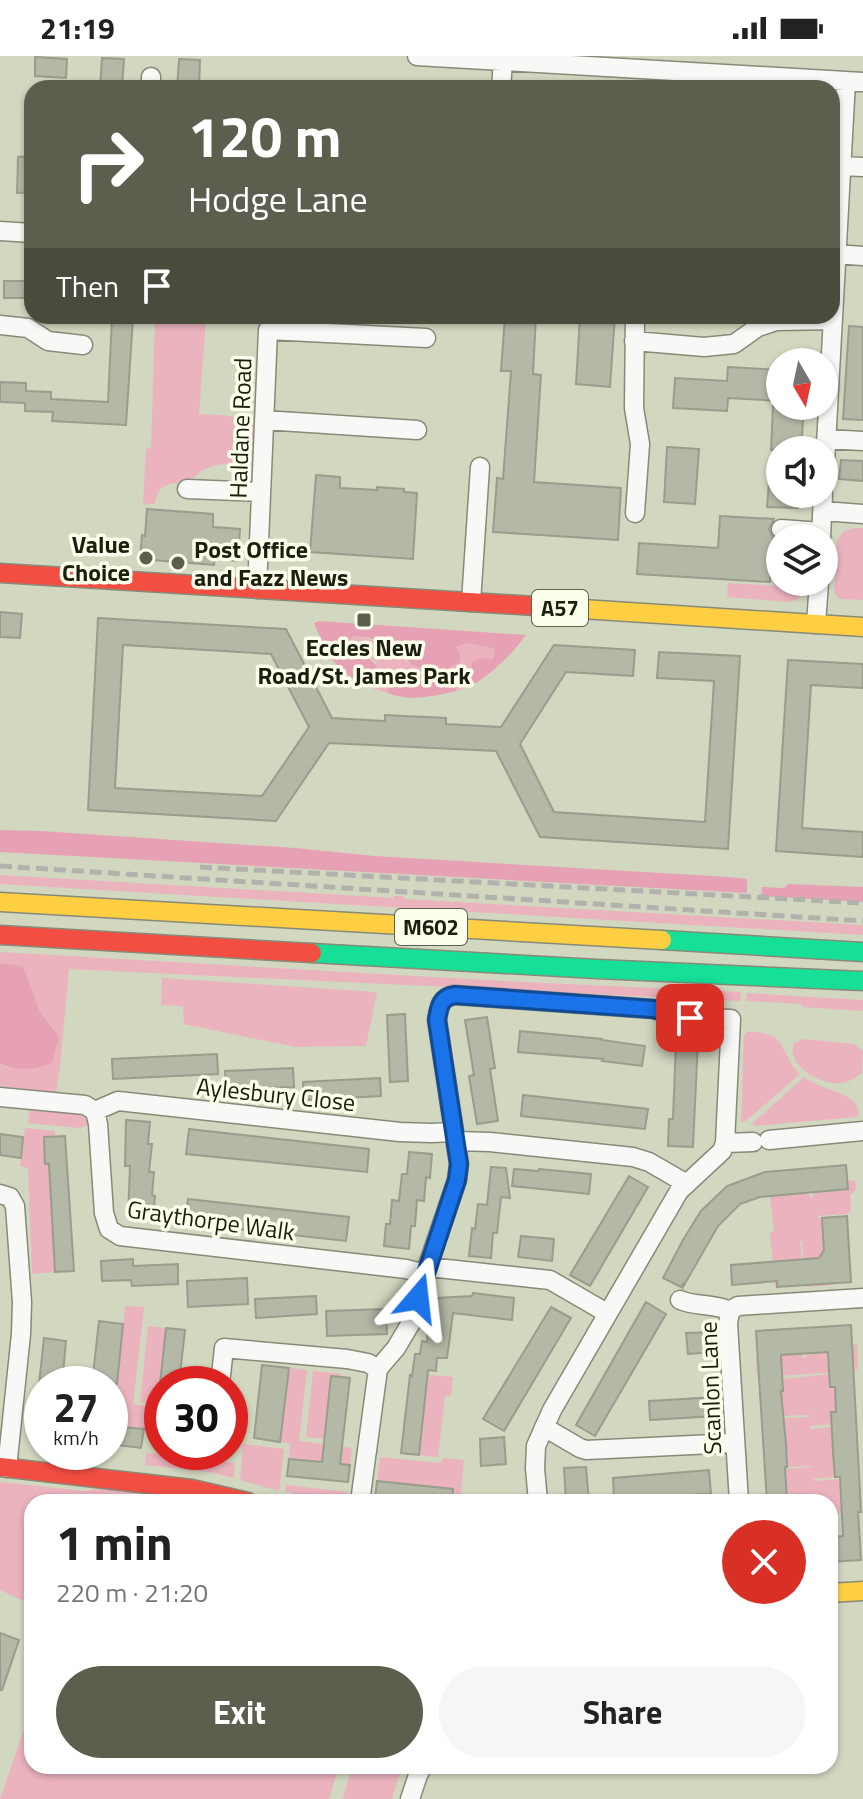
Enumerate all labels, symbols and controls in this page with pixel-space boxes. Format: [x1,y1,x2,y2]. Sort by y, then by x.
text: 21:19 [40,5,115,51]
text: 120 m [188,94,341,179]
icon: right [56,112,160,216]
text: Hodge Lane [188,171,368,226]
text: Then [56,263,119,309]
icon: arrive [135,264,179,308]
north arrow [766,348,838,420]
map controls [766,348,838,596]
street label: Haldane Road [220,357,260,499]
button: sound [766,436,838,508]
button: layers [766,524,838,596]
place label: Value Choice [62,526,130,590]
place label: Post Office and Fazz News [194,531,348,595]
marker: Value Choice [137,549,155,567]
marker: Post Office and Fazz News [169,554,187,572]
road number: A57 [532,590,588,626]
marker: Eccles New Road/St. James Park [355,611,373,629]
place label: Eccles New Road/St. James Park [257,629,471,693]
road number: M602 [395,909,467,945]
pin [656,984,724,1052]
icon: arrive [668,996,712,1040]
street label: Aylesbury Close [195,1068,357,1120]
street label: Graythorpe Walk [125,1190,298,1250]
position arrow [376,1256,460,1340]
street label: Scanlon Lane [690,1321,730,1455]
speed limit sign: 30 [144,1366,248,1470]
text: 27 [54,1377,98,1438]
text: km/h [53,1422,99,1453]
text: 1 min [56,1506,173,1579]
button: close [722,1520,806,1604]
text: 220 m · 21:20 [56,1573,208,1612]
button: Exit [56,1666,423,1758]
button: Share [439,1666,806,1758]

